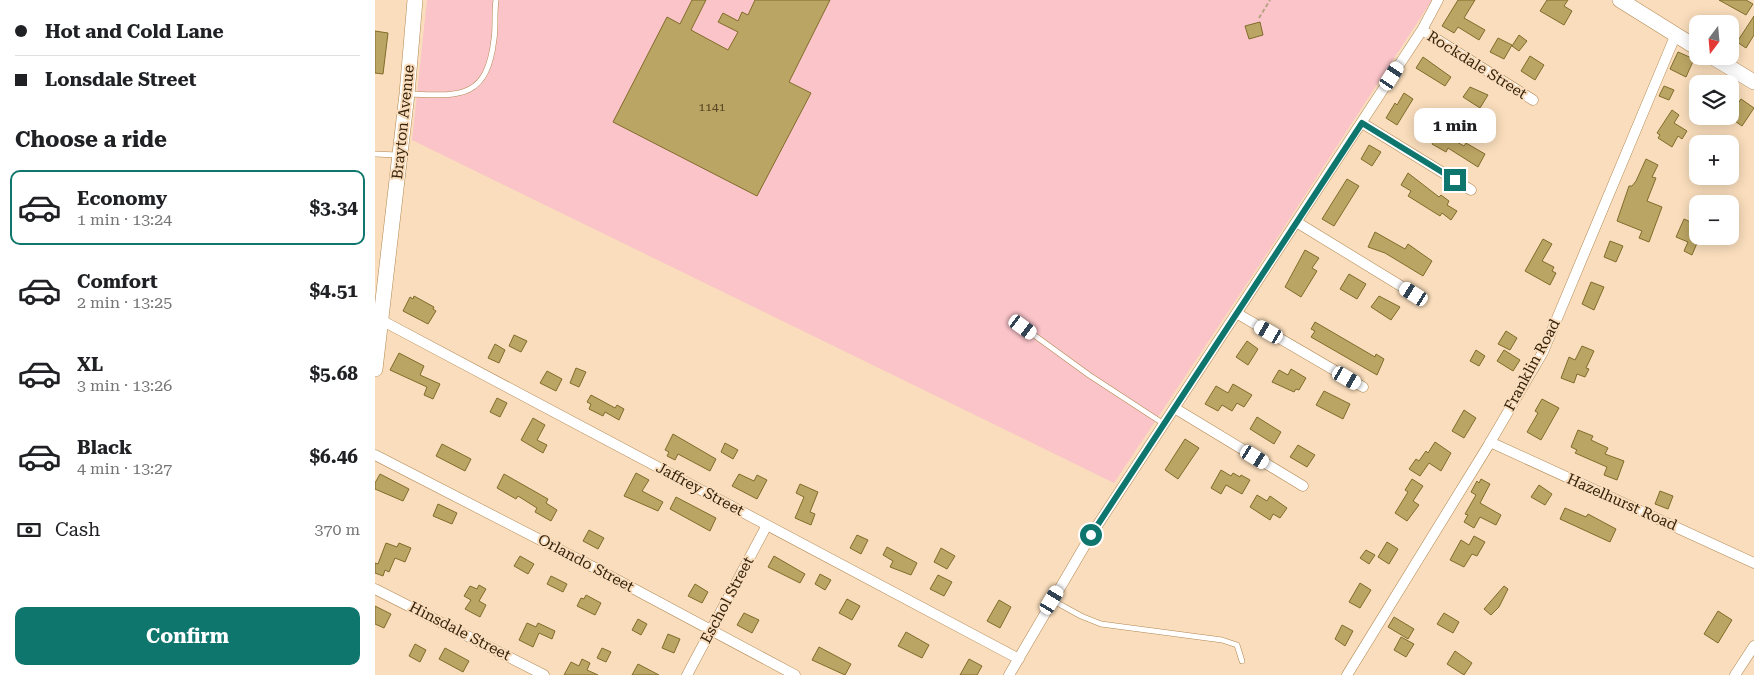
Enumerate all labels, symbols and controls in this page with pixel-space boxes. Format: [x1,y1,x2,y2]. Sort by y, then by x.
north arrow [1689,15,1739,65]
map controls [1689,15,1739,245]
text: Hot and Cold Lane [45,20,224,43]
street label: Rockdale Street [1424,27,1531,103]
car [1377,59,1406,93]
street label: Brayton Avenue [388,64,418,180]
text: Lonsdale Street [45,68,196,91]
button: layers [1689,75,1739,125]
house number: 1141 [699,100,726,114]
callout: 1 min [1414,108,1496,142]
text: 1 min [1433,116,1477,135]
text: Choose a ride [15,127,167,152]
button: + [1689,135,1739,185]
route end [1444,169,1466,191]
icon: car [17,185,62,230]
text: Economy [77,187,167,210]
button: − [1689,195,1739,245]
text: $3.34 [309,196,358,219]
text: 1 min · 13:24 [77,210,172,229]
icon: car [17,268,62,313]
text: Comfort [77,270,158,293]
text: $4.51 [309,279,358,302]
car [1397,280,1430,308]
text: 2 min · 13:25 [77,293,172,312]
car [1006,312,1039,342]
street label: Franklin Road [1500,316,1564,414]
car [1252,318,1285,346]
icon: car [17,351,62,396]
text: XL [77,353,103,376]
text: $5.68 [309,362,358,385]
car [1330,364,1363,392]
text: 3 min · 13:26 [77,376,172,395]
icon: car [17,434,62,479]
text: Black [77,436,132,459]
car [1238,443,1271,471]
text: $6.46 [309,445,358,468]
street label: Jaffrey Street [653,458,747,520]
text: 4 min · 13:27 [77,459,172,478]
street label: Hazelhurst Road [1564,470,1680,535]
icon: cash [15,516,43,544]
text: Cash [55,518,100,541]
text: 370 m [314,520,360,539]
route start [1080,524,1102,546]
street label: Orlando Street [535,530,637,596]
street label: Eschol Street [697,553,758,646]
car [1037,583,1066,617]
street label: Hinsdale Street [406,598,514,664]
button: Confirm [15,607,360,665]

